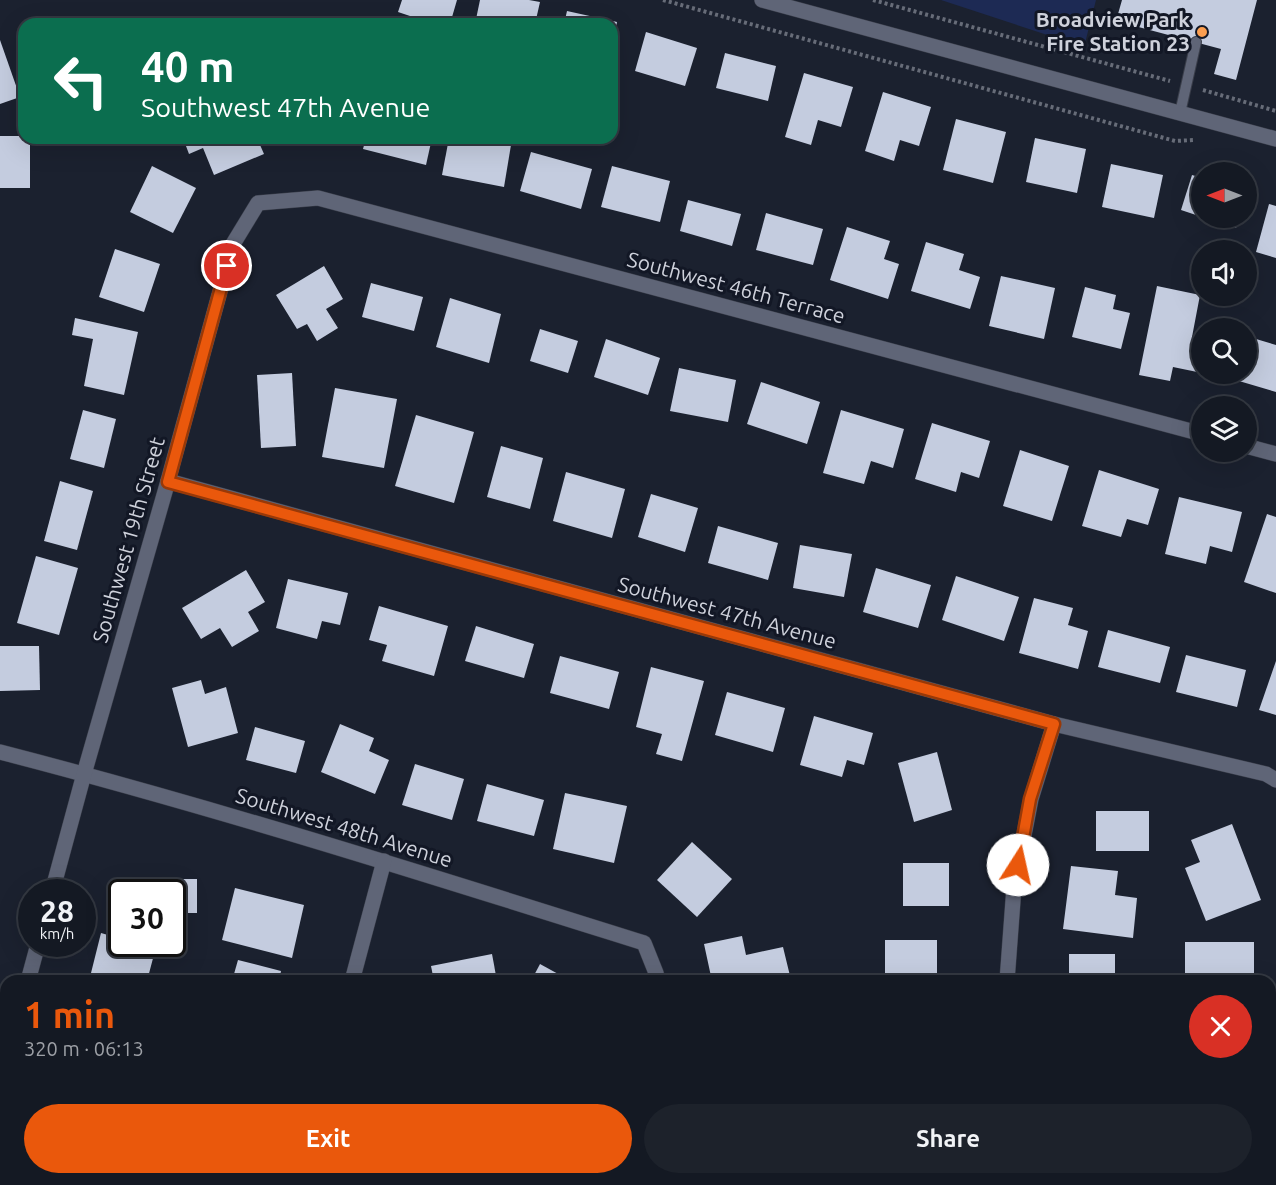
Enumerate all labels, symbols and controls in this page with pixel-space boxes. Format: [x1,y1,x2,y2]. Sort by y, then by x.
place label: Broadview Park Fire Station 23 [1036,7,1190,55]
marker: Broadview Park Fire Station 23 [1195,25,1209,39]
icon: left [42,42,120,120]
text: 40 m [141,43,235,90]
text: Southwest 47th Avenue [141,92,430,122]
north arrow [1191,162,1257,228]
map controls [1191,162,1257,462]
pin [201,240,252,291]
button: sound [1191,240,1257,306]
street label: Southwest 46th Terrace [625,246,848,328]
icon: arrive [210,249,243,282]
button: search [1191,318,1257,384]
button: layers [1191,396,1257,462]
street label: Southwest 19th Street [87,434,169,645]
street label: Southwest 47th Avenue [615,571,839,653]
street label: Southwest 48th Avenue [233,783,455,871]
position arrow [986,833,1050,897]
speed limit sign: 30 [108,879,186,957]
text: 28 [40,894,74,928]
text: km/h [40,925,74,942]
text: 1 min [24,994,115,1035]
button: close [1189,995,1252,1058]
text: 320 m · 06:13 [24,1037,144,1060]
button: Exit [24,1104,632,1173]
button: Share [644,1104,1252,1173]

